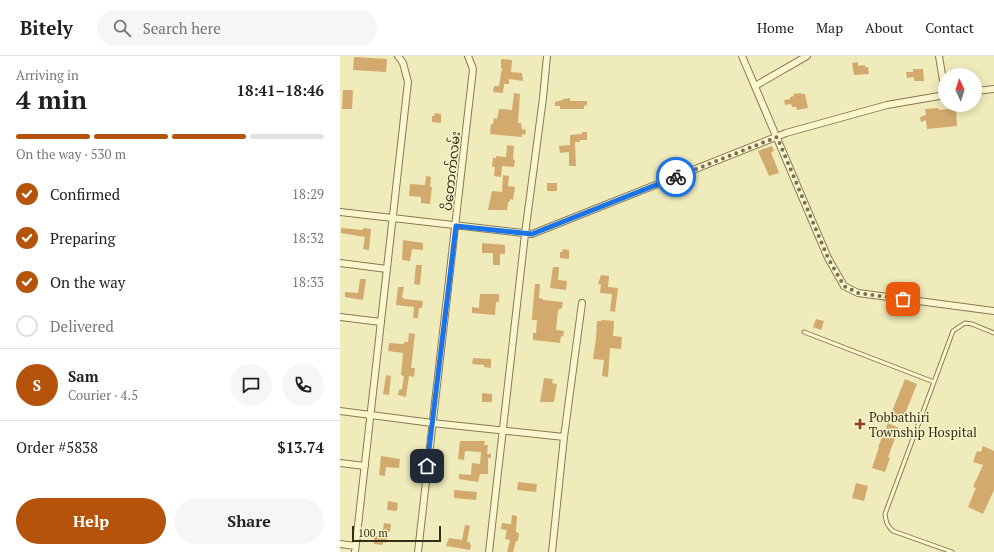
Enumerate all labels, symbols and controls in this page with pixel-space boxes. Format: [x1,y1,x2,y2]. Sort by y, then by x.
search box [97,10,377,46]
text: Bitely [20,15,73,40]
icon: search [111,17,133,39]
text: Search here [143,18,221,38]
text: Home [757,18,794,37]
text: Map [816,18,843,37]
text: About [865,18,903,37]
text: Contact [925,18,974,37]
text: Arriving in [16,66,79,84]
north arrow [938,68,982,112]
map controls [938,68,982,112]
text: 18:41–18:46 [237,80,324,100]
text: 4 min [16,82,87,116]
street label: ပိတောက်လမ်း [438,130,464,212]
text: On the way · 530 m [16,145,126,163]
courier [656,157,696,197]
icon: bike [665,166,687,188]
icon: check [16,183,38,205]
text: Confirmed [50,184,120,204]
text: 18:29 [292,185,324,203]
icon: check [16,227,38,249]
text: Preparing [50,228,115,248]
text: 18:32 [292,229,324,247]
icon: check [16,271,38,293]
text: On the way [50,272,125,292]
text: 18:33 [292,273,324,291]
pin [886,282,920,316]
icon: bag [892,288,914,310]
text: Delivered [50,316,114,336]
button: chat [230,364,272,406]
button: phone [282,364,324,406]
text: Sam [68,366,99,386]
text: S [33,375,41,395]
text: Courier · 4.5 [68,386,138,404]
place label: Pobbathiri Township Hospital [869,408,977,441]
marker: Pobbathiri Township Hospital [854,418,866,430]
text: Order #5838 [16,437,98,457]
text: $13.74 [277,437,324,457]
pin [410,449,444,483]
icon: home [416,455,438,477]
button: Help [16,498,166,544]
button: Share [174,498,324,544]
scale bar [352,524,441,543]
text: 100 m [358,526,388,540]

